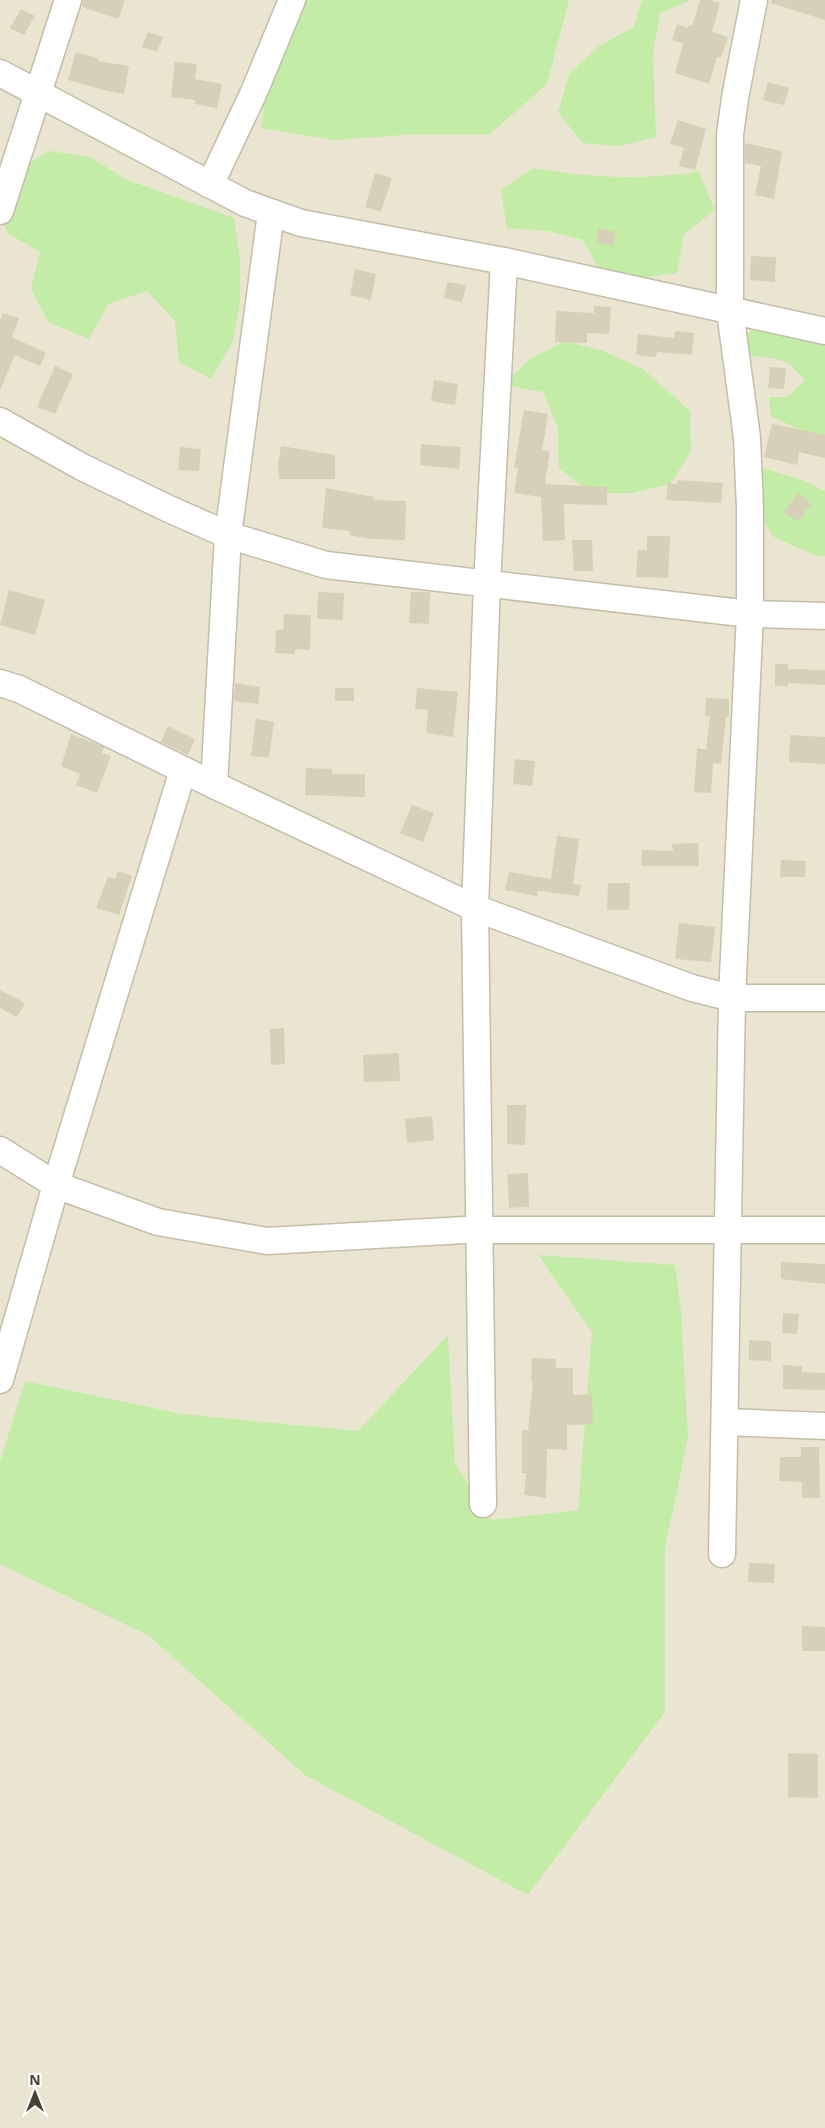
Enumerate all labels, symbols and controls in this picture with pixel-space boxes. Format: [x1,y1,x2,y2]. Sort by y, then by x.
north arrow [10,2068,60,2118]
text: N [29,2070,41,2089]

